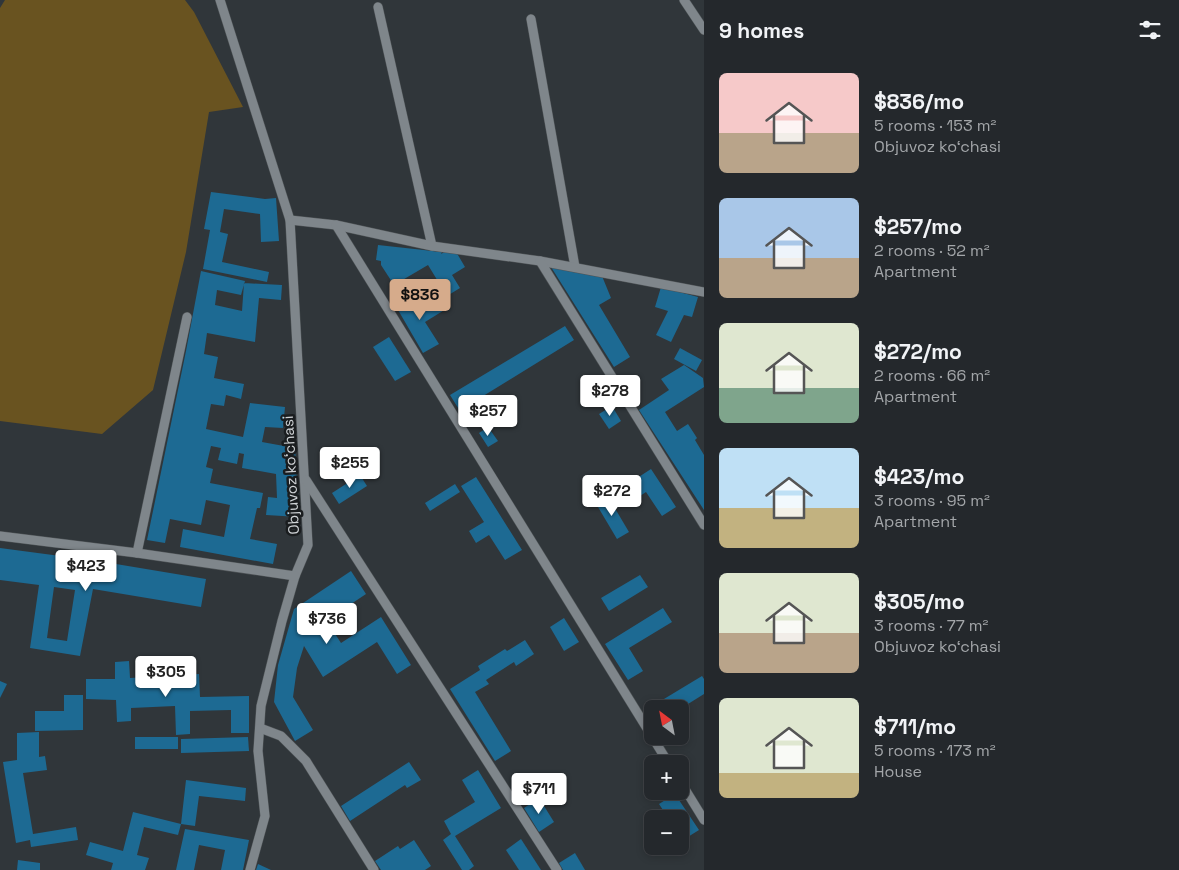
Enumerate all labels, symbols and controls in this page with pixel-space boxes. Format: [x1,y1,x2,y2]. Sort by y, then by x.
icon: filters [1136,16,1164,44]
text: 9 homes [719,17,804,44]
text: $836/mo [874,88,964,115]
icon: home [759,93,819,153]
text: 5 rooms · 153 m² [874,115,996,136]
text: Objuvoz koʻchasi [874,136,1001,157]
text: $257/mo [874,213,962,240]
icon: home [759,218,819,278]
text: 2 rooms · 52 m² [874,240,990,261]
text: Apartment [874,261,957,282]
pin: $836 [390,278,450,321]
text: $836 [401,284,439,305]
text: $272/mo [874,338,962,365]
icon: home [759,343,819,403]
text: 2 rooms · 66 m² [874,365,990,386]
pin: $278 [580,374,640,417]
text: $278 [591,380,629,401]
text: Apartment [874,386,957,407]
pin: $257 [458,394,518,437]
text: $257 [469,400,507,421]
street label: Objuvoz koʻchasi [278,415,303,535]
pin: $255 [320,446,380,489]
text: $255 [331,452,369,473]
text: $423/mo [874,463,964,490]
icon: home [759,468,819,528]
pin: $272 [582,474,642,517]
text: $272 [593,480,631,501]
text: 3 rooms · 95 m² [874,490,990,511]
text: Apartment [874,511,957,532]
pin: $423 [56,550,116,592]
text: $423 [66,555,106,576]
text: $305/mo [874,588,965,615]
icon: home [759,593,819,653]
pin: $736 [297,602,357,645]
text: $736 [308,608,346,629]
text: 3 rooms · 77 m² [874,615,988,636]
text: Objuvoz koʻchasi [874,636,1001,657]
pin: $305 [136,656,196,698]
text: $305 [146,661,186,682]
north arrow [644,700,689,745]
map controls [644,700,689,855]
text: $711/mo [874,713,956,740]
icon: home [759,718,819,778]
text: 5 rooms · 173 m² [874,740,996,761]
button: + [644,755,689,800]
text: House [874,761,922,782]
pin: $711 [509,772,569,815]
text: $711 [523,778,555,799]
button: − [644,810,689,855]

